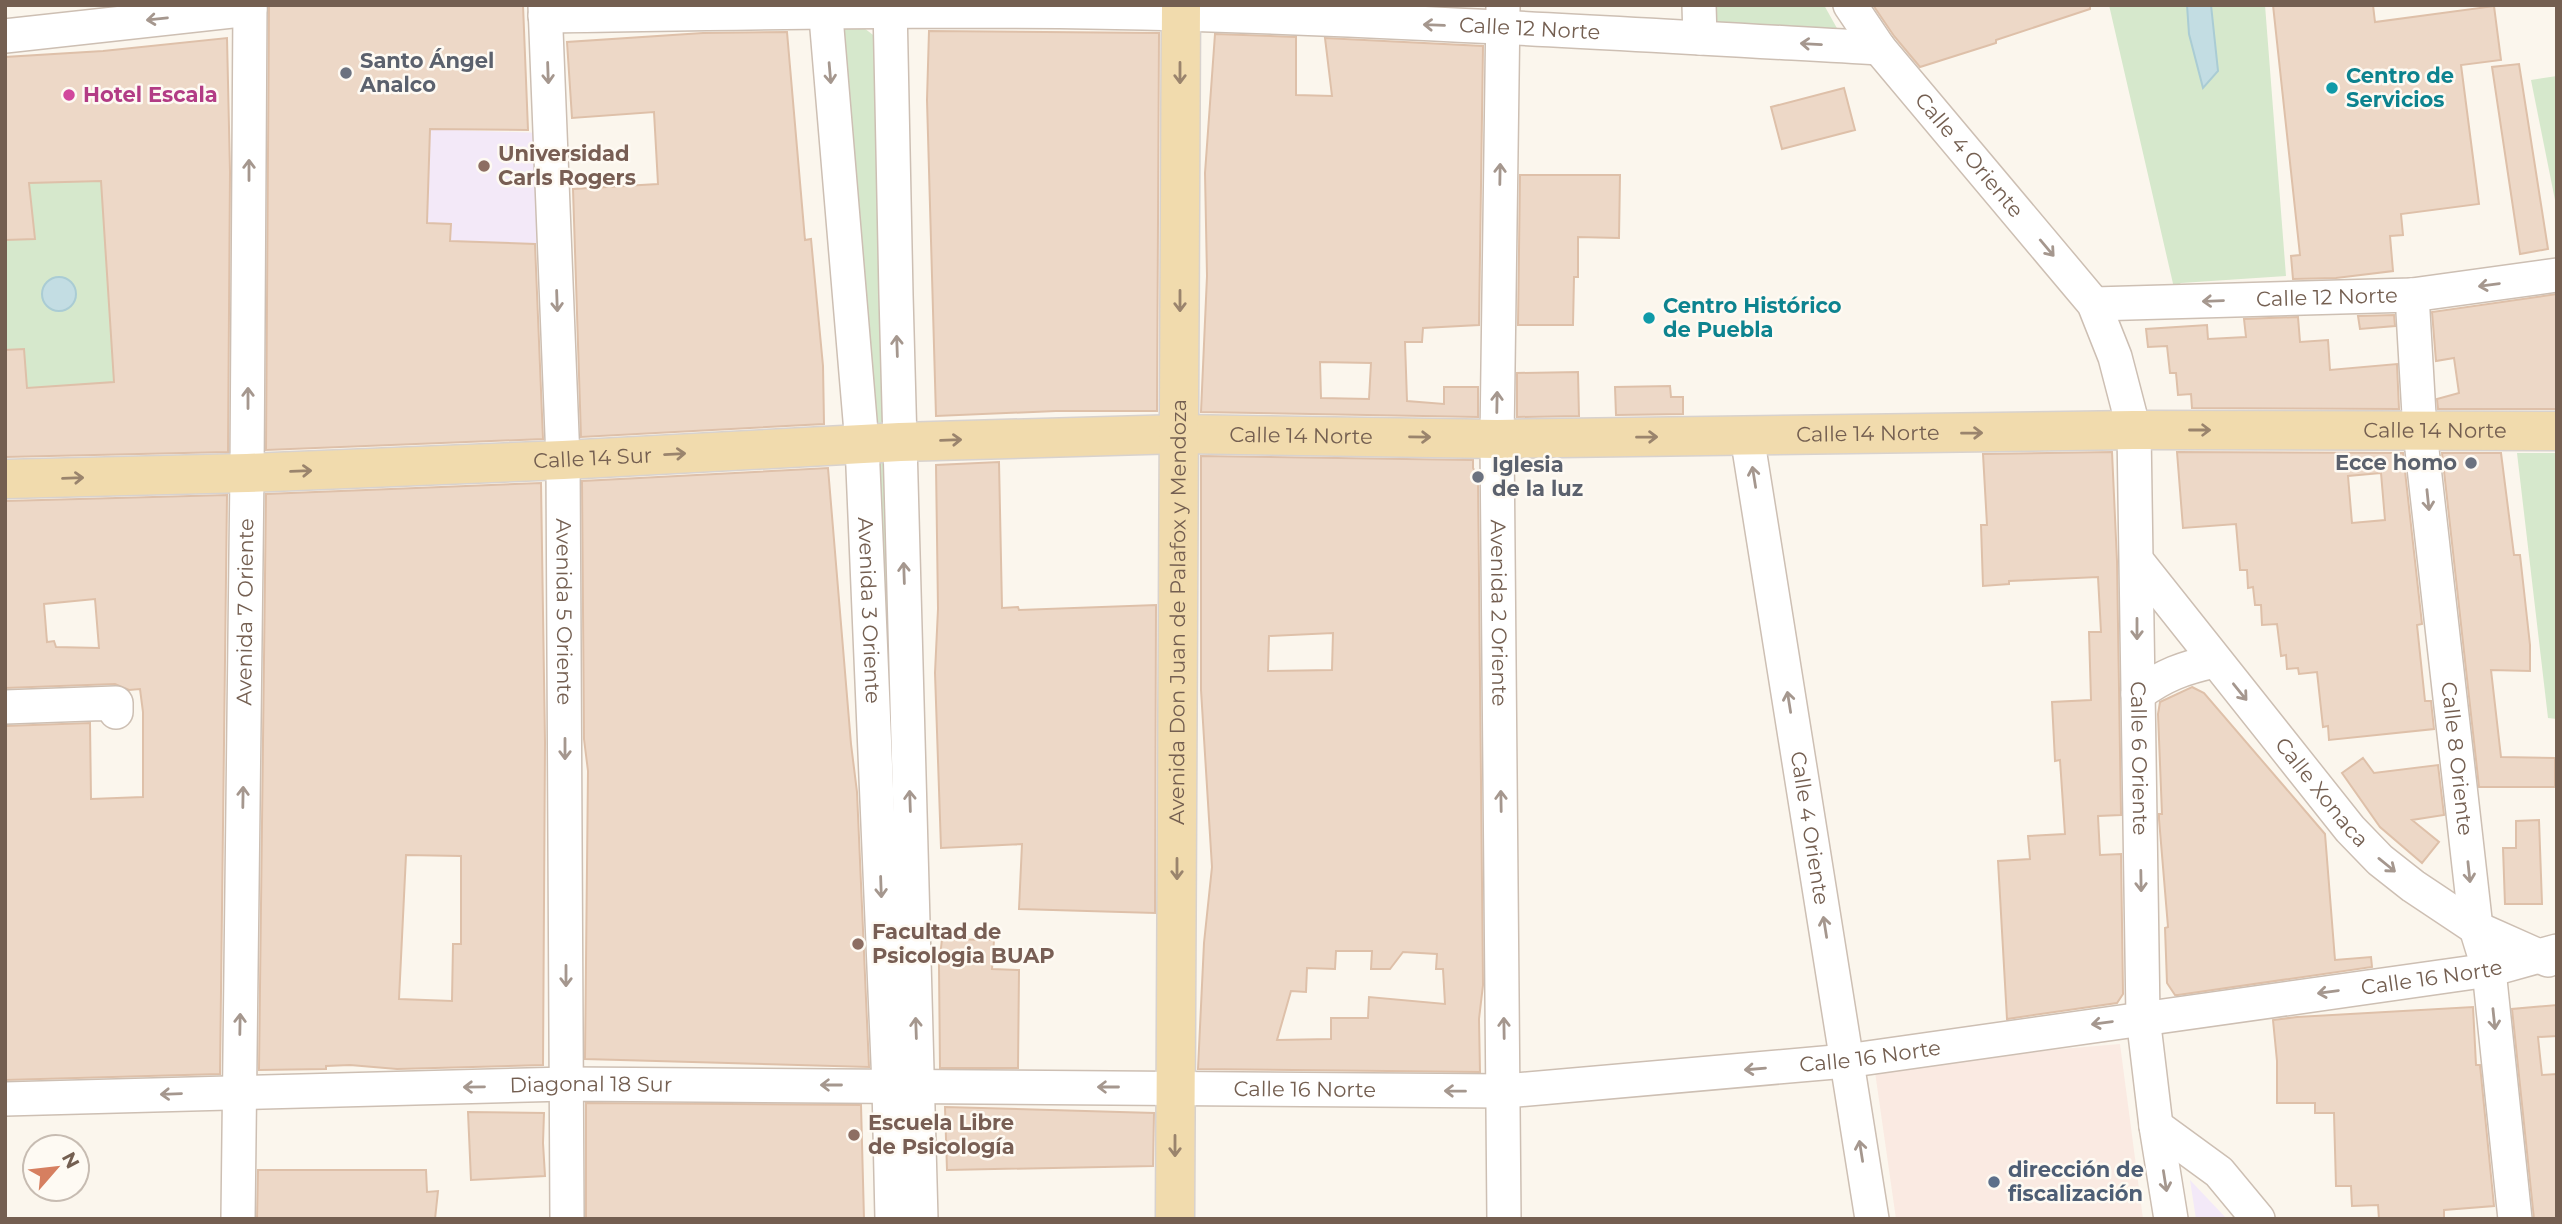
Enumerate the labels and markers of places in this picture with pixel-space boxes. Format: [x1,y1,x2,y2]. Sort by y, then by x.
place label: Santo Ángel Analco [359,48,494,97]
place label: Centro de Servicios [2346,63,2454,112]
marker: Santo Ángel Analco [338,65,354,81]
marker: Centro de Servicios [2324,80,2340,96]
place label: Hotel Escala [83,82,218,107]
marker: Hotel Escala [61,87,77,103]
place label: Universidad Carls Rogers [498,141,636,190]
marker: Universidad Carls Rogers [476,158,492,174]
place label: Centro Histórico de Puebla [1663,293,1842,342]
marker: Centro Histórico de Puebla [1641,310,1657,326]
place label: Ecce homo [2335,450,2457,475]
place label: Iglesia de la luz [1492,452,1583,501]
marker: Ecce homo [2463,455,2479,471]
marker: Iglesia de la luz [1470,469,1486,485]
place label: Facultad de Psicologia BUAP [872,919,1055,968]
marker: Facultad de Psicologia BUAP [850,936,866,952]
place label: Escuela Libre de Psicología [868,1110,1015,1159]
marker: Escuela Libre de Psicología [846,1127,862,1143]
place label: dirección de fiscalización [2008,1157,2144,1206]
marker: dirección de fiscalización [1986,1174,2002,1190]

